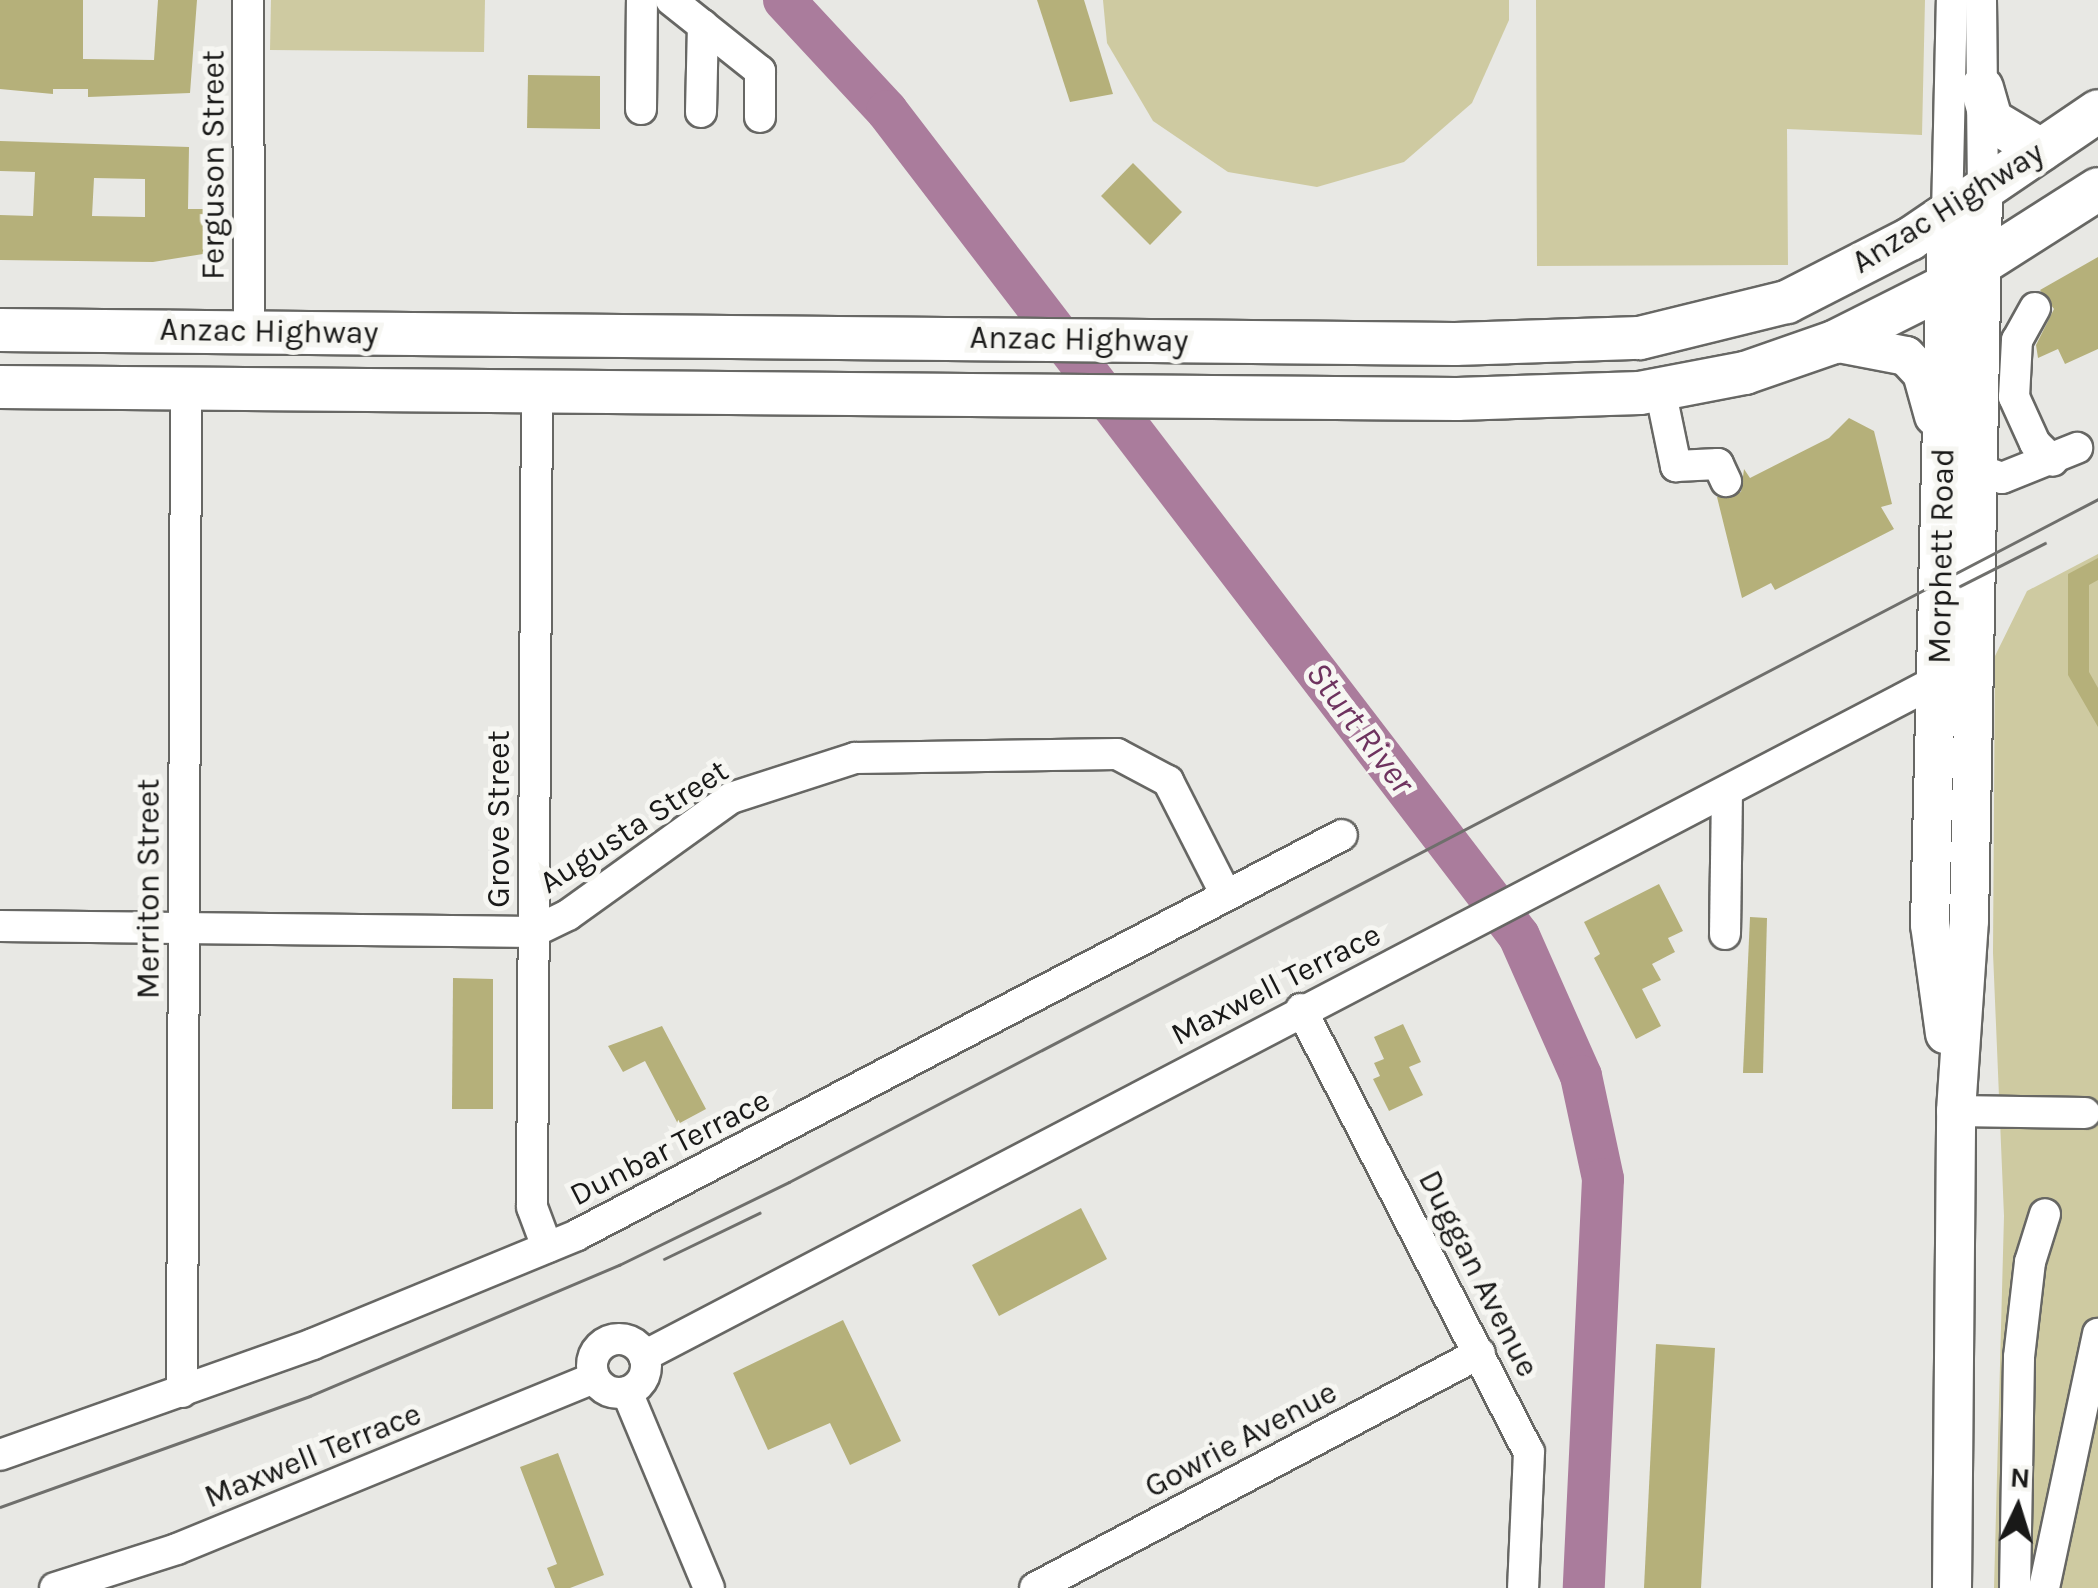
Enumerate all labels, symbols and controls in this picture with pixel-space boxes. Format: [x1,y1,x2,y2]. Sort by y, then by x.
street label: Ferguson Street [195,50,233,280]
street label: Anzac Highway [1845,134,2051,282]
street label: Anzac Highway [159,311,379,353]
street label: Anzac Highway [969,319,1189,361]
street label: Morphett Road [1921,448,1963,664]
water label: Sturt River [1297,654,1423,802]
street label: Grove Street [480,730,518,908]
street label: Augusta Street [533,752,735,902]
street label: Merriton Street [130,779,168,999]
street label: Maxwell Terrace [1165,916,1387,1054]
street label: Dunbar Terrace [564,1081,776,1215]
street label: Duggan Avenue [1409,1164,1547,1384]
street label: Gowrie Avenue [1139,1373,1343,1507]
street label: Maxwell Terrace [199,1395,427,1517]
north arrow [1968,1458,2068,1558]
text: N [2009,1460,2031,1495]

